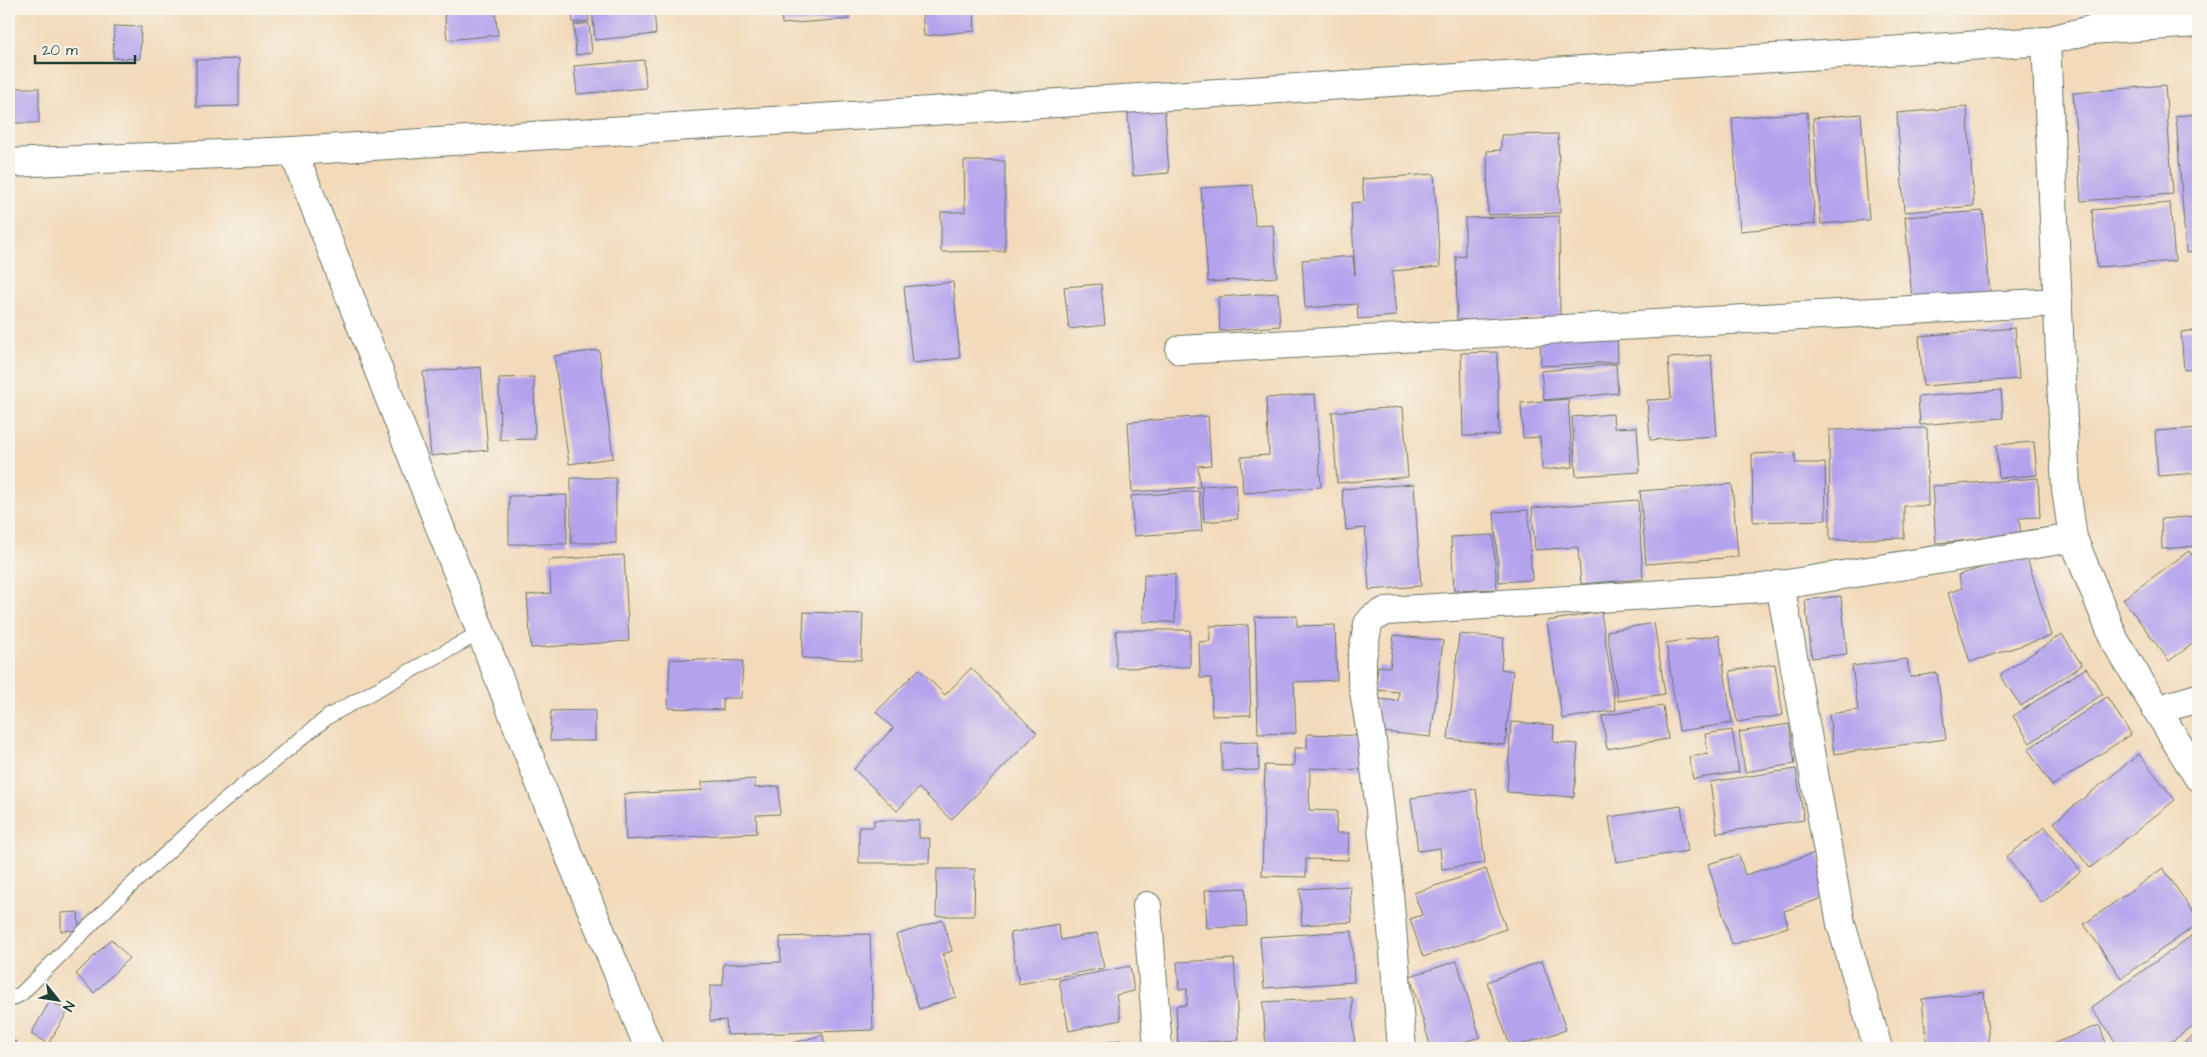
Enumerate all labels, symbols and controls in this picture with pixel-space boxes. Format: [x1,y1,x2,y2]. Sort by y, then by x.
scale bar [35,32,135,64]
text: 20 m [42,40,78,61]
north arrow [32,974,82,1024]
text: N [57,997,79,1015]

